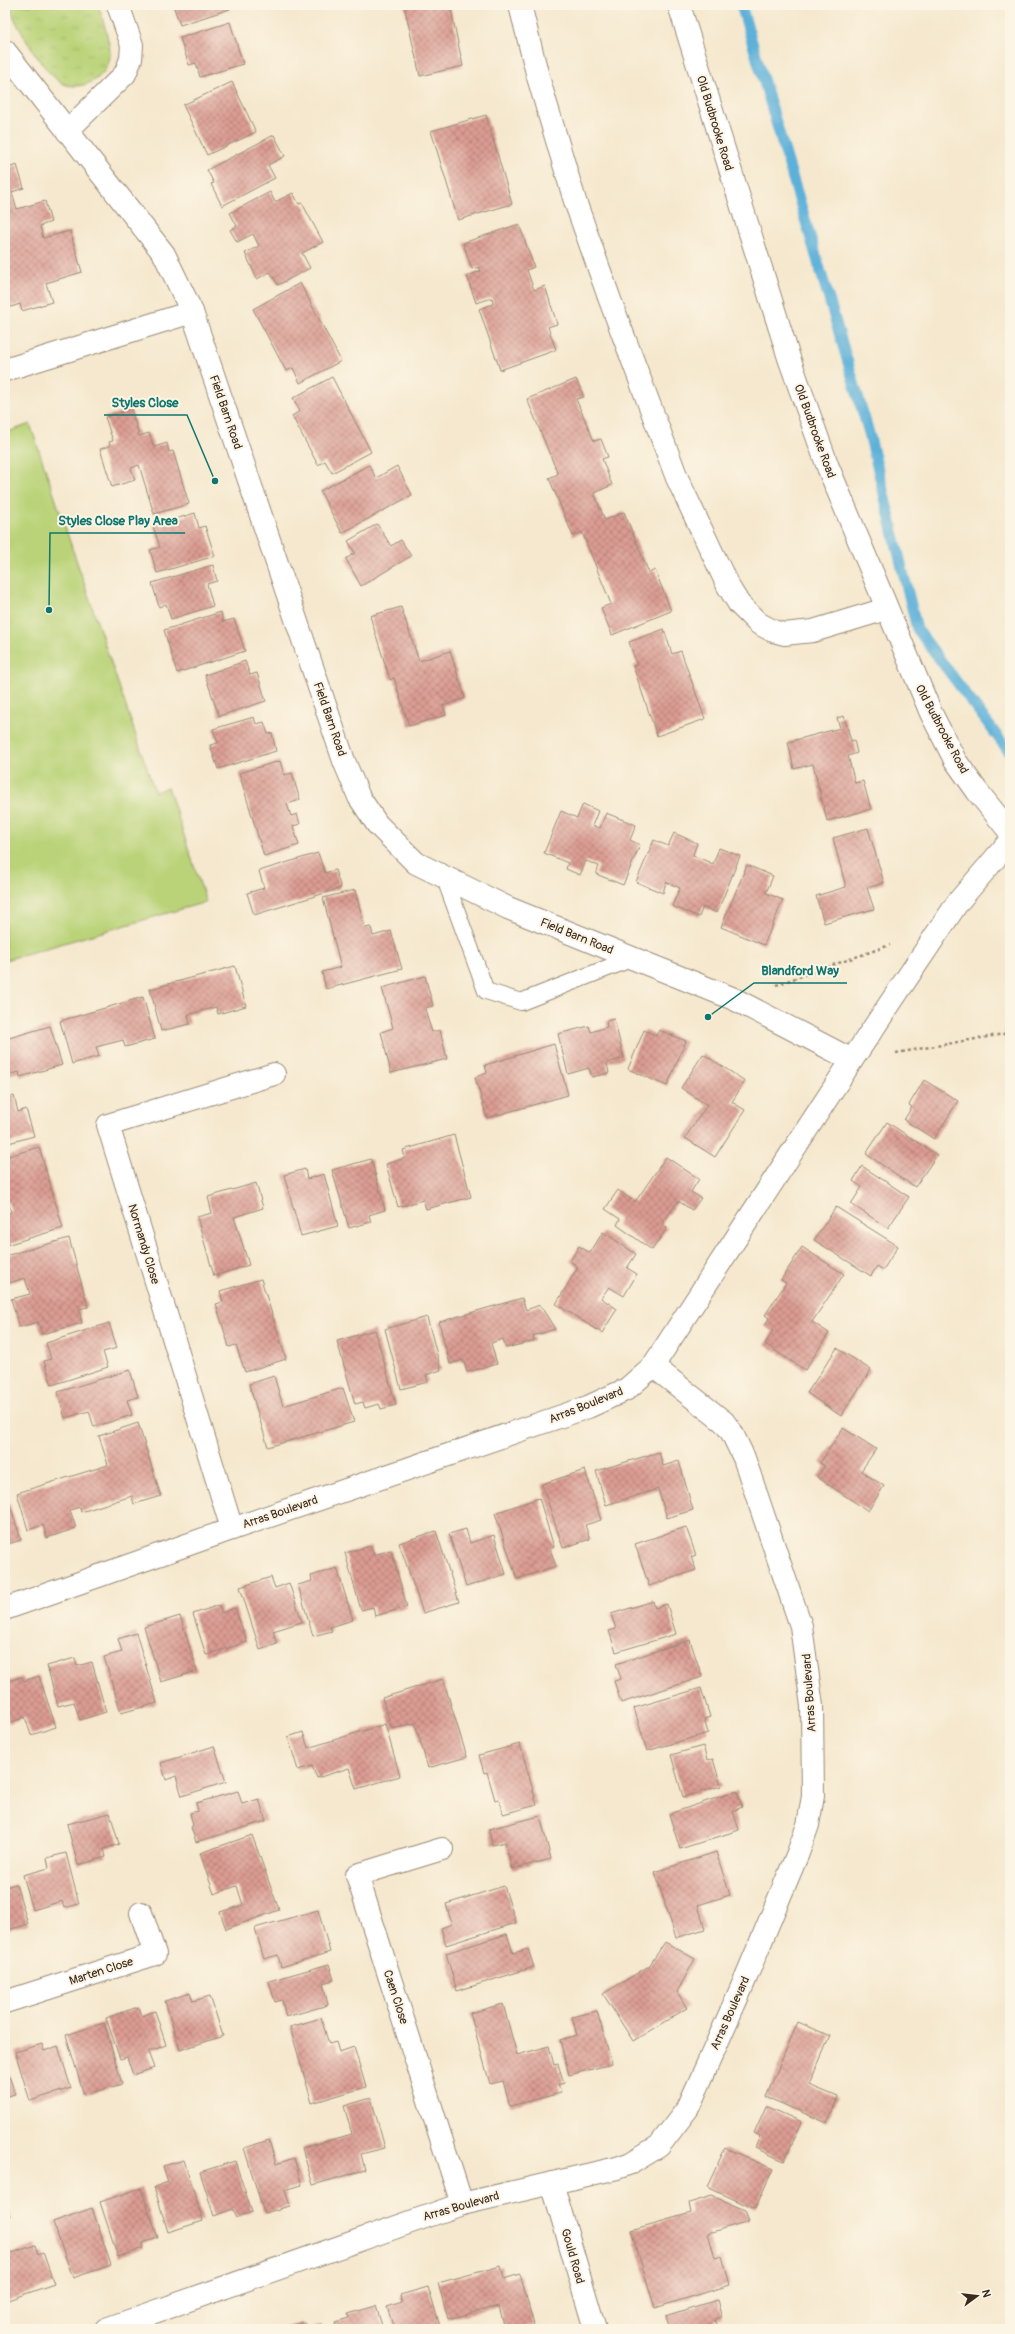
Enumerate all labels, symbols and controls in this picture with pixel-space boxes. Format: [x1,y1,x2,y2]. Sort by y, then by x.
street label: Old Budbrooke Road [693,74,736,173]
street label: Field Barn Road [206,373,245,451]
street label: Old Budbrooke Road [791,382,839,480]
callout: Styles Close [104,390,187,415]
text: Styles Close [112,395,179,411]
callout: Styles Close Play Area [50,508,185,533]
text: Styles Close Play Area [58,513,178,529]
street label: Field Barn Road [310,680,349,758]
street label: Old Budbrooke Road [912,682,971,777]
street label: Field Barn Road [538,915,616,958]
callout: Blandford Way [754,958,847,983]
text: Blandford Way [761,963,839,979]
street label: Normandy Close [124,1202,163,1286]
street label: Arras Boulevard [547,1384,626,1427]
street label: Arras Boulevard [240,1493,320,1532]
street label: Arras Boulevard [799,1653,820,1733]
street label: Marten Close [67,1954,135,1989]
street label: Caen Close [380,1968,411,2026]
street label: Arras Boulevard [708,1974,753,2052]
street label: Arras Boulevard [421,2188,501,2225]
street label: Gould Road [558,2227,588,2286]
north arrow [957,2276,997,2316]
text: N [979,2288,994,2299]

